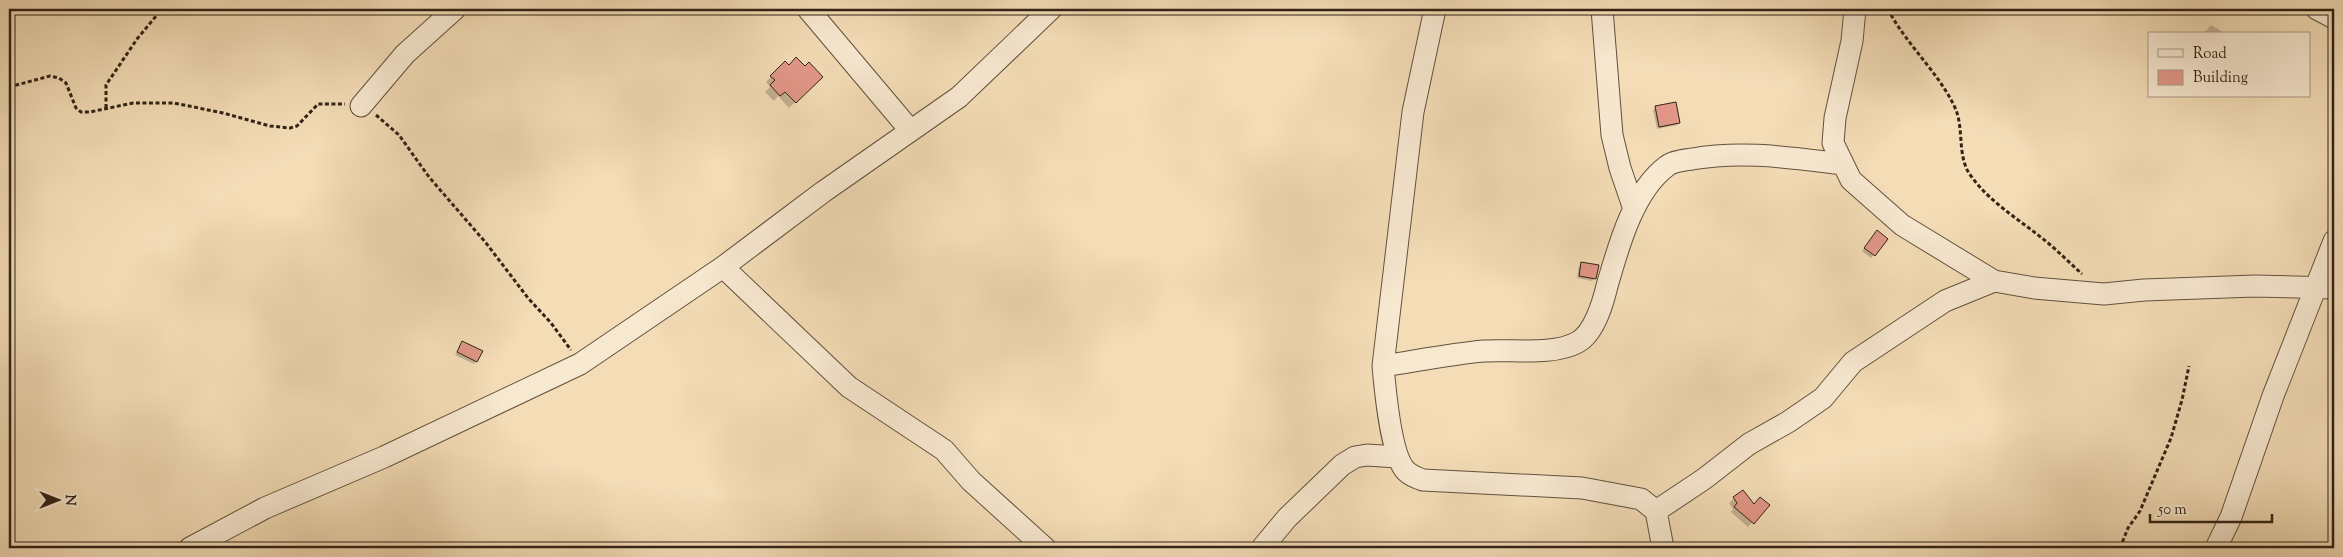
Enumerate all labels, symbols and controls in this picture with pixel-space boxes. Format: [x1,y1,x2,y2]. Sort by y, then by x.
legend [2148,32,2310,98]
text: Road [2193,44,2227,65]
text: Building [2193,68,2248,89]
north arrow [32,474,82,524]
scale bar [2150,492,2273,524]
text: N [59,494,79,506]
text: 50 m [2157,500,2187,521]

